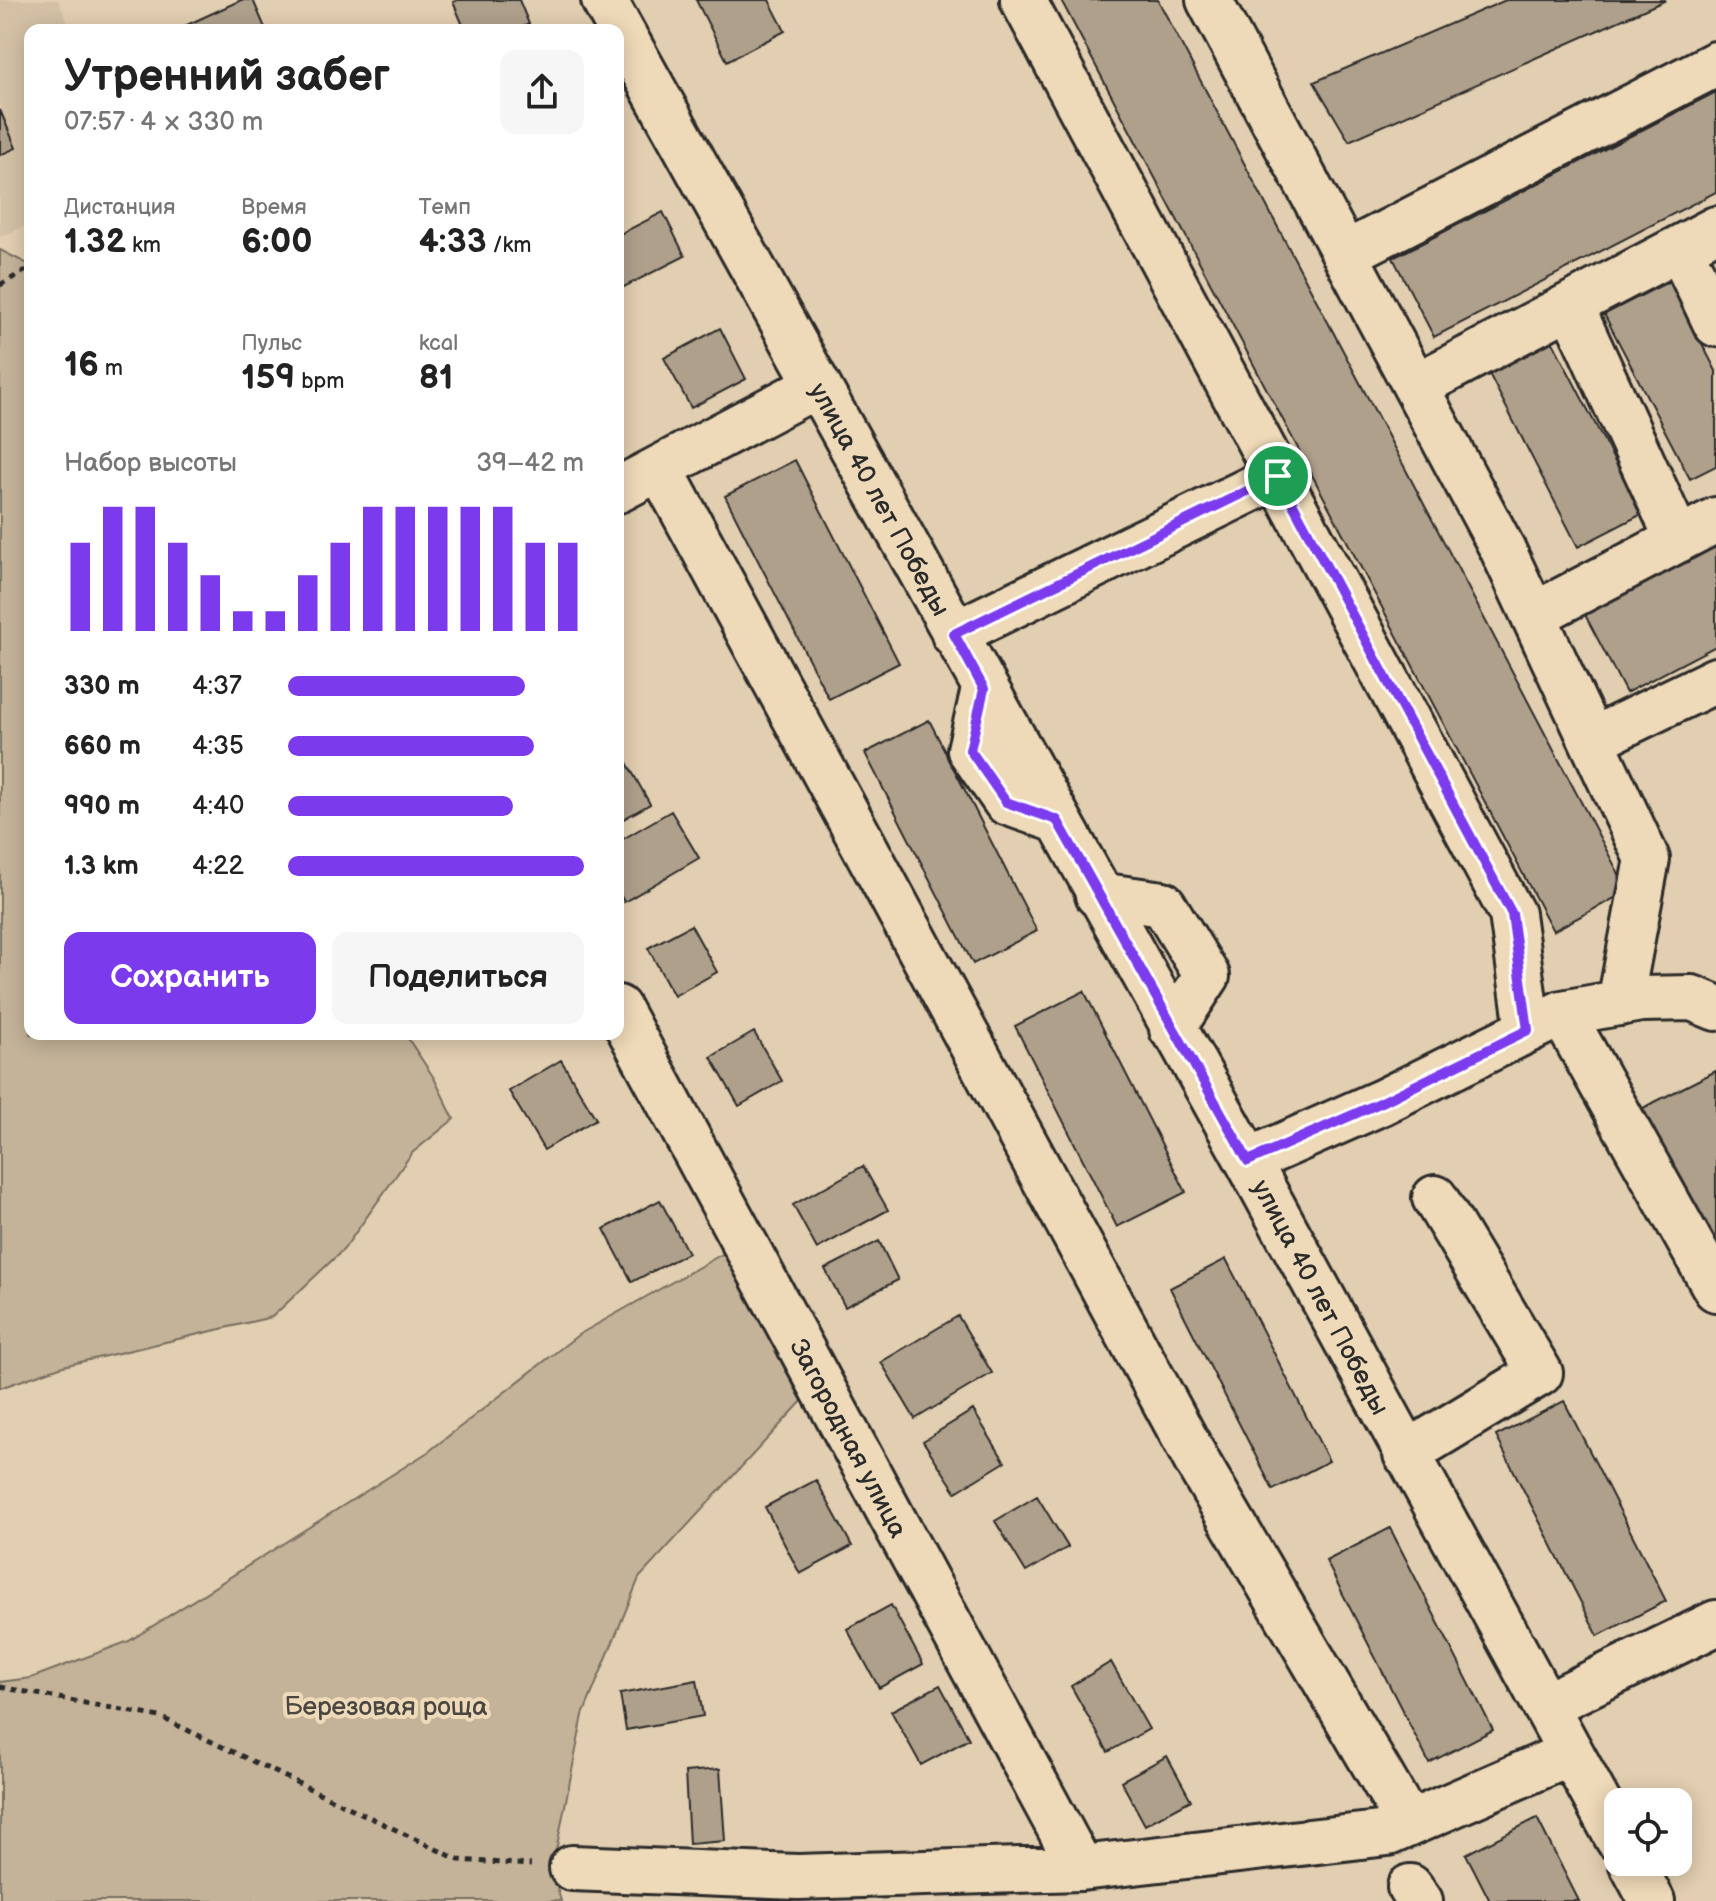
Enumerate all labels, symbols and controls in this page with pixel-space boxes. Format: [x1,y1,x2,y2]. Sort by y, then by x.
text: Утренний забег [64,50,390,103]
button: share [500,50,584,134]
text: 07:57 · 4 × 330 m [64,107,263,138]
text: Дистанция [64,194,175,221]
text: Время [241,194,307,221]
text: Темп [419,194,471,221]
text: 1.32 [64,221,126,262]
text: 6:00 [241,221,312,262]
text: 4:33 [419,221,487,262]
text: km [126,232,161,259]
text: /km [487,232,531,259]
text: Пульс [241,330,302,357]
text: kcal [419,330,458,357]
text: 16 [64,344,99,385]
text: m [99,355,123,382]
text: 159 [241,357,295,398]
text: 81 [419,357,453,398]
text: bpm [295,368,344,395]
street label: улица 40 лет Победы [802,378,956,622]
pin [1244,442,1312,510]
text: Набор высоты [64,448,237,479]
text: 39–42 m [476,448,584,479]
icon: arrive [1256,454,1300,498]
text: 330 m [64,671,140,702]
text: 4:37 [192,671,242,702]
text: 660 m [64,731,141,762]
text: 4:35 [192,731,244,762]
text: 990 m [64,791,140,822]
text: 4:40 [192,791,244,822]
text: 1.3 km [64,851,139,882]
text: 4:22 [192,851,244,882]
button: Сохранить [64,932,316,1024]
button: Поделиться [332,932,584,1024]
street label: улица 40 лет Победы [1245,1175,1395,1421]
street label: Загородная улица [782,1334,913,1543]
park label: Березовая роща [284,1692,488,1723]
map controls [1604,1788,1692,1876]
button: locate [1604,1788,1692,1876]

